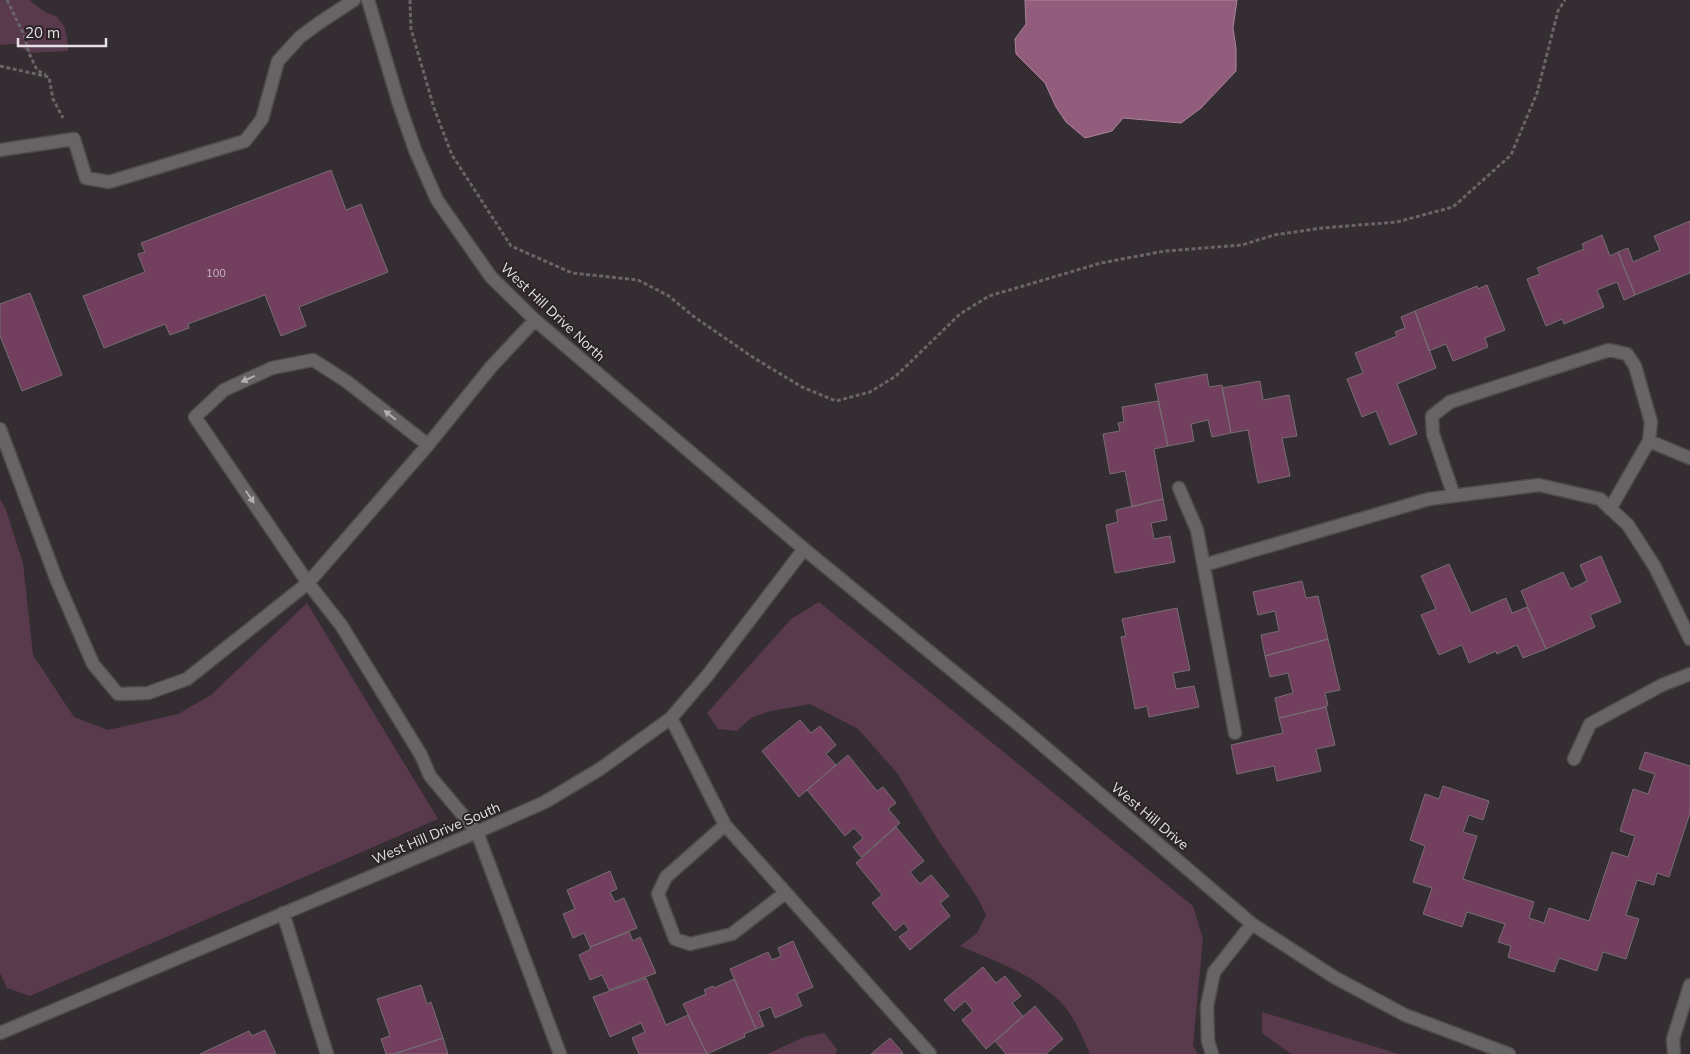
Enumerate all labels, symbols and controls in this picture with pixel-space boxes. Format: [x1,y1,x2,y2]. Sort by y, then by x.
scale bar [18,15,105,47]
text: 20 m [25,23,60,42]
street label: West Hill Drive North [497,259,609,365]
house number: 100 [206,266,226,280]
one-way arrow [241,376,255,384]
one-way arrow [384,410,397,421]
one-way arrow [245,490,255,504]
street label: West Hill Drive [1107,778,1193,854]
street label: West Hill Drive South [369,798,503,868]

